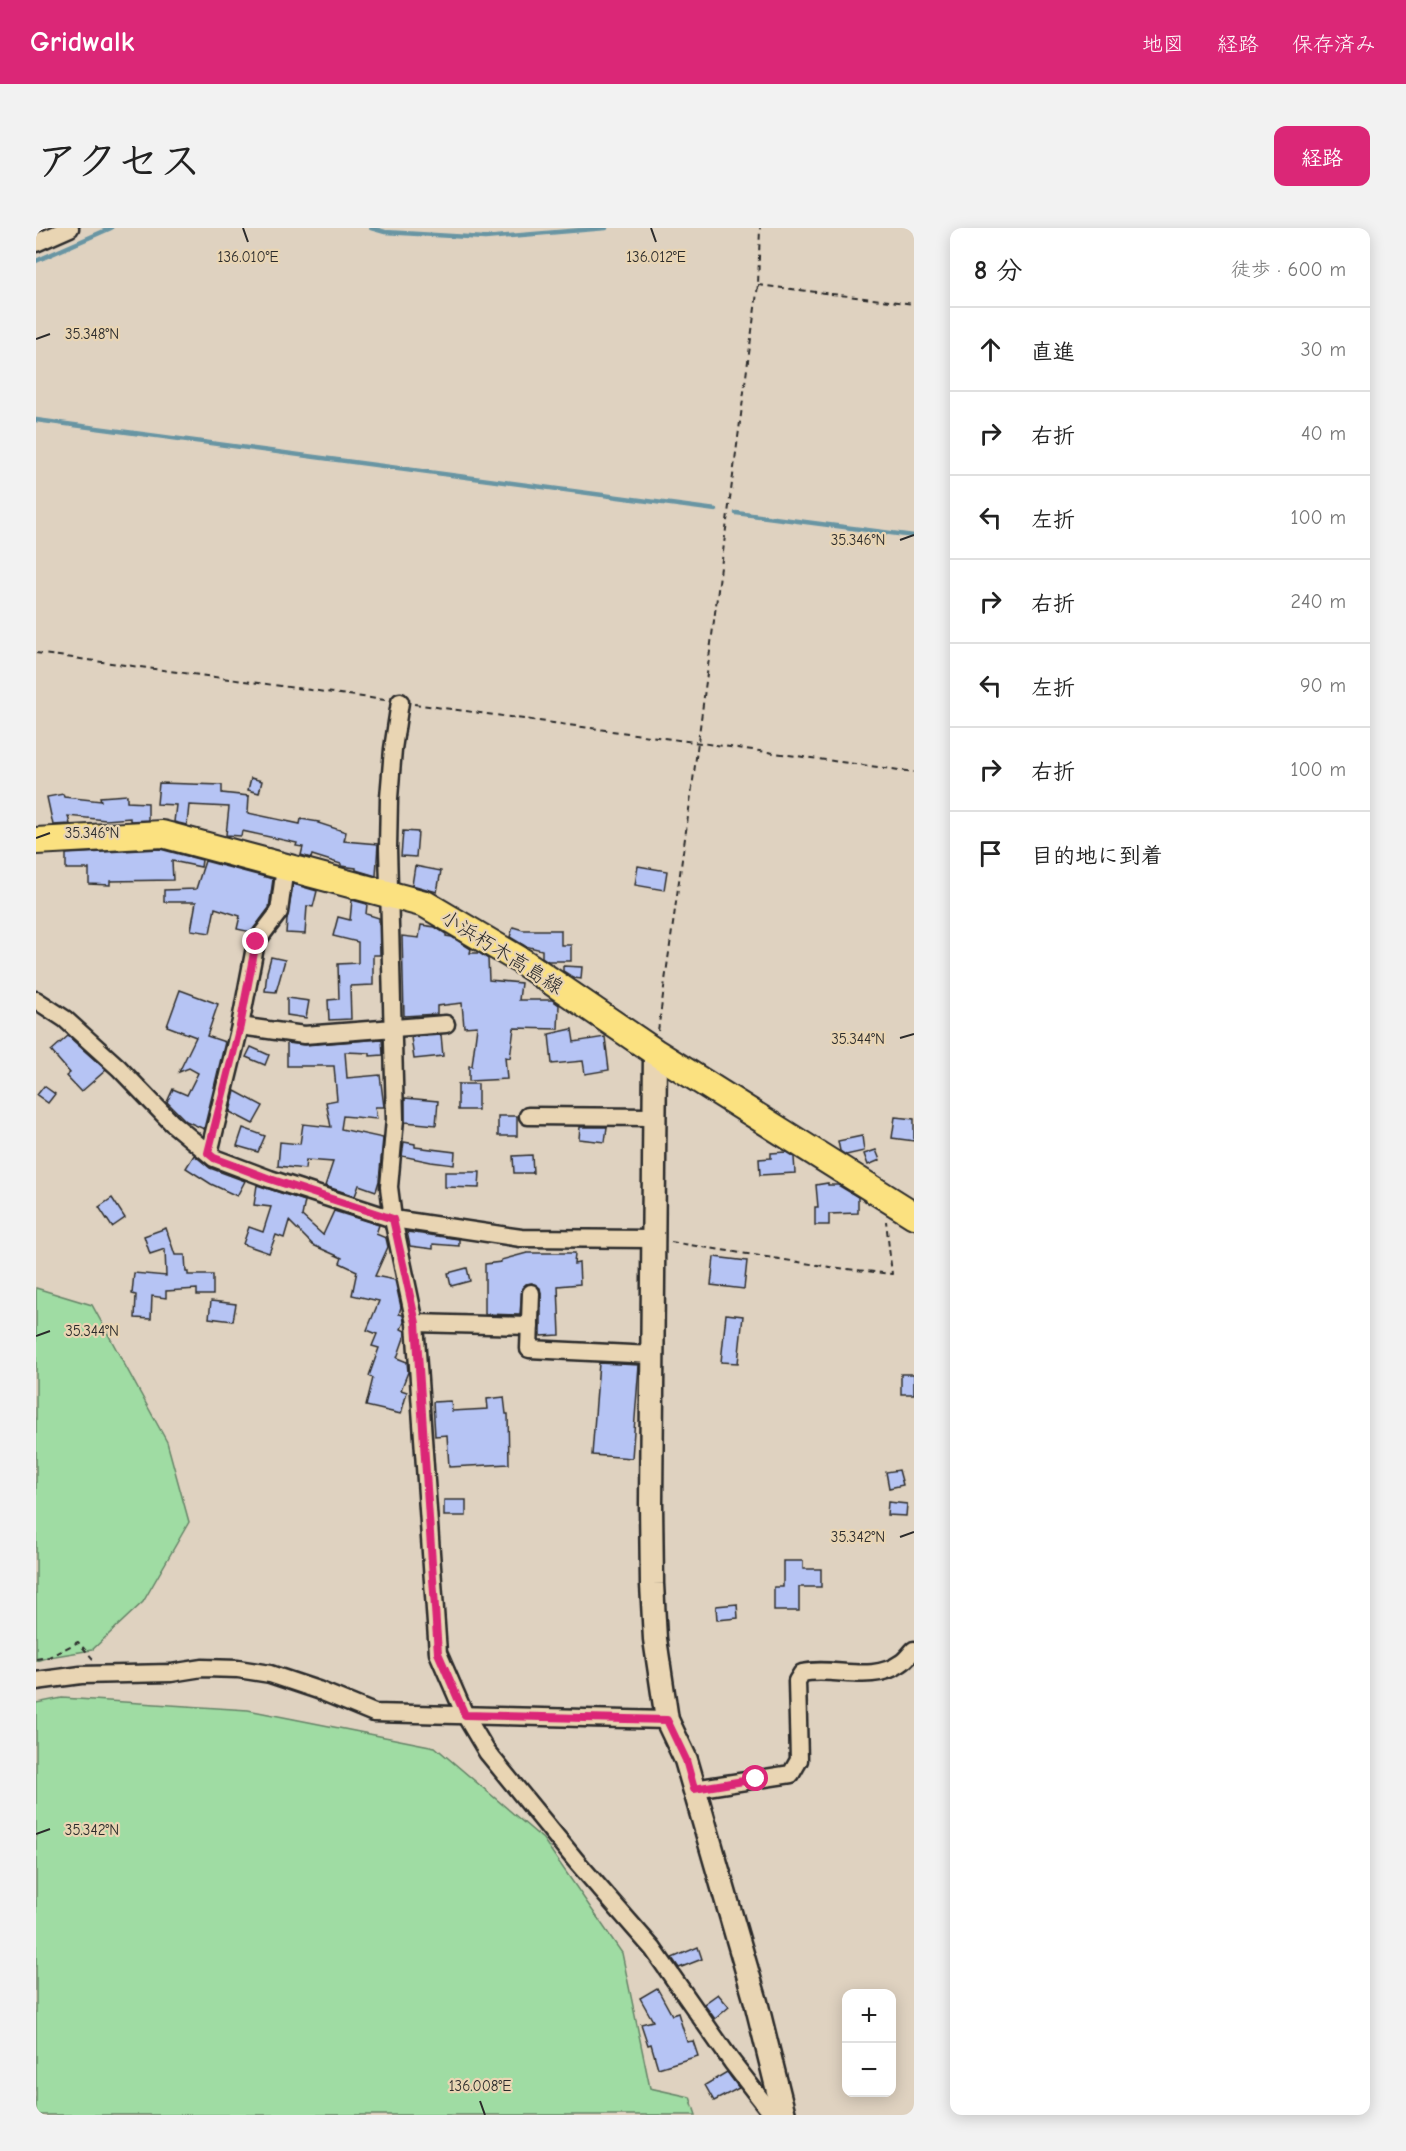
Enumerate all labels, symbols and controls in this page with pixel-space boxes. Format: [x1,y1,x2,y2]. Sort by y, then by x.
text: Gridwalk [30,26,134,58]
text: 地図 [1142,32,1184,56]
text: 経路 [1217,32,1259,56]
text: 保存済み [1292,32,1376,56]
button: 経路 [1274,126,1370,186]
text: アクセス [36,137,201,186]
text: 136.010°E [218,248,278,266]
text: 136.012°E [626,248,686,266]
text: 8 分 [974,256,1023,286]
text: 徒歩 · 600 m [1231,258,1346,281]
text: 35.348°N [65,325,119,343]
icon: ahead [974,333,1007,366]
text: 30 m [1300,338,1346,361]
text: 直進 [1031,339,1075,365]
icon: right [974,417,1007,450]
text: 40 m [1301,422,1346,445]
text: 右折 [1031,423,1075,449]
icon: left [974,501,1007,534]
text: 100 m [1291,506,1346,529]
text: 左折 [1031,507,1075,533]
text: 35.346°N [831,531,885,549]
icon: right [974,585,1007,618]
text: 240 m [1291,590,1346,613]
text: 右折 [1031,591,1075,617]
icon: left [974,669,1007,702]
text: 90 m [1300,674,1346,697]
text: 左折 [1031,675,1075,701]
icon: right [974,753,1007,786]
text: 100 m [1291,758,1346,781]
text: 右折 [1031,759,1075,785]
text: 35.346°N [65,824,119,842]
icon: arrive [974,837,1007,870]
text: 目的地に到着 [1031,843,1163,869]
street label: 小浜朽木高島線 [437,905,567,999]
route end [242,928,268,954]
text: 35.344°N [831,1030,885,1048]
text: 35.344°N [65,1322,119,1340]
text: 35.342°N [831,1528,885,1546]
route start [742,1765,768,1791]
text: 35.342°N [65,1821,119,1839]
map controls [842,1989,896,2097]
button: + [842,1989,896,2043]
button: − [842,2043,896,2097]
text: 136.008°E [449,2077,511,2095]

